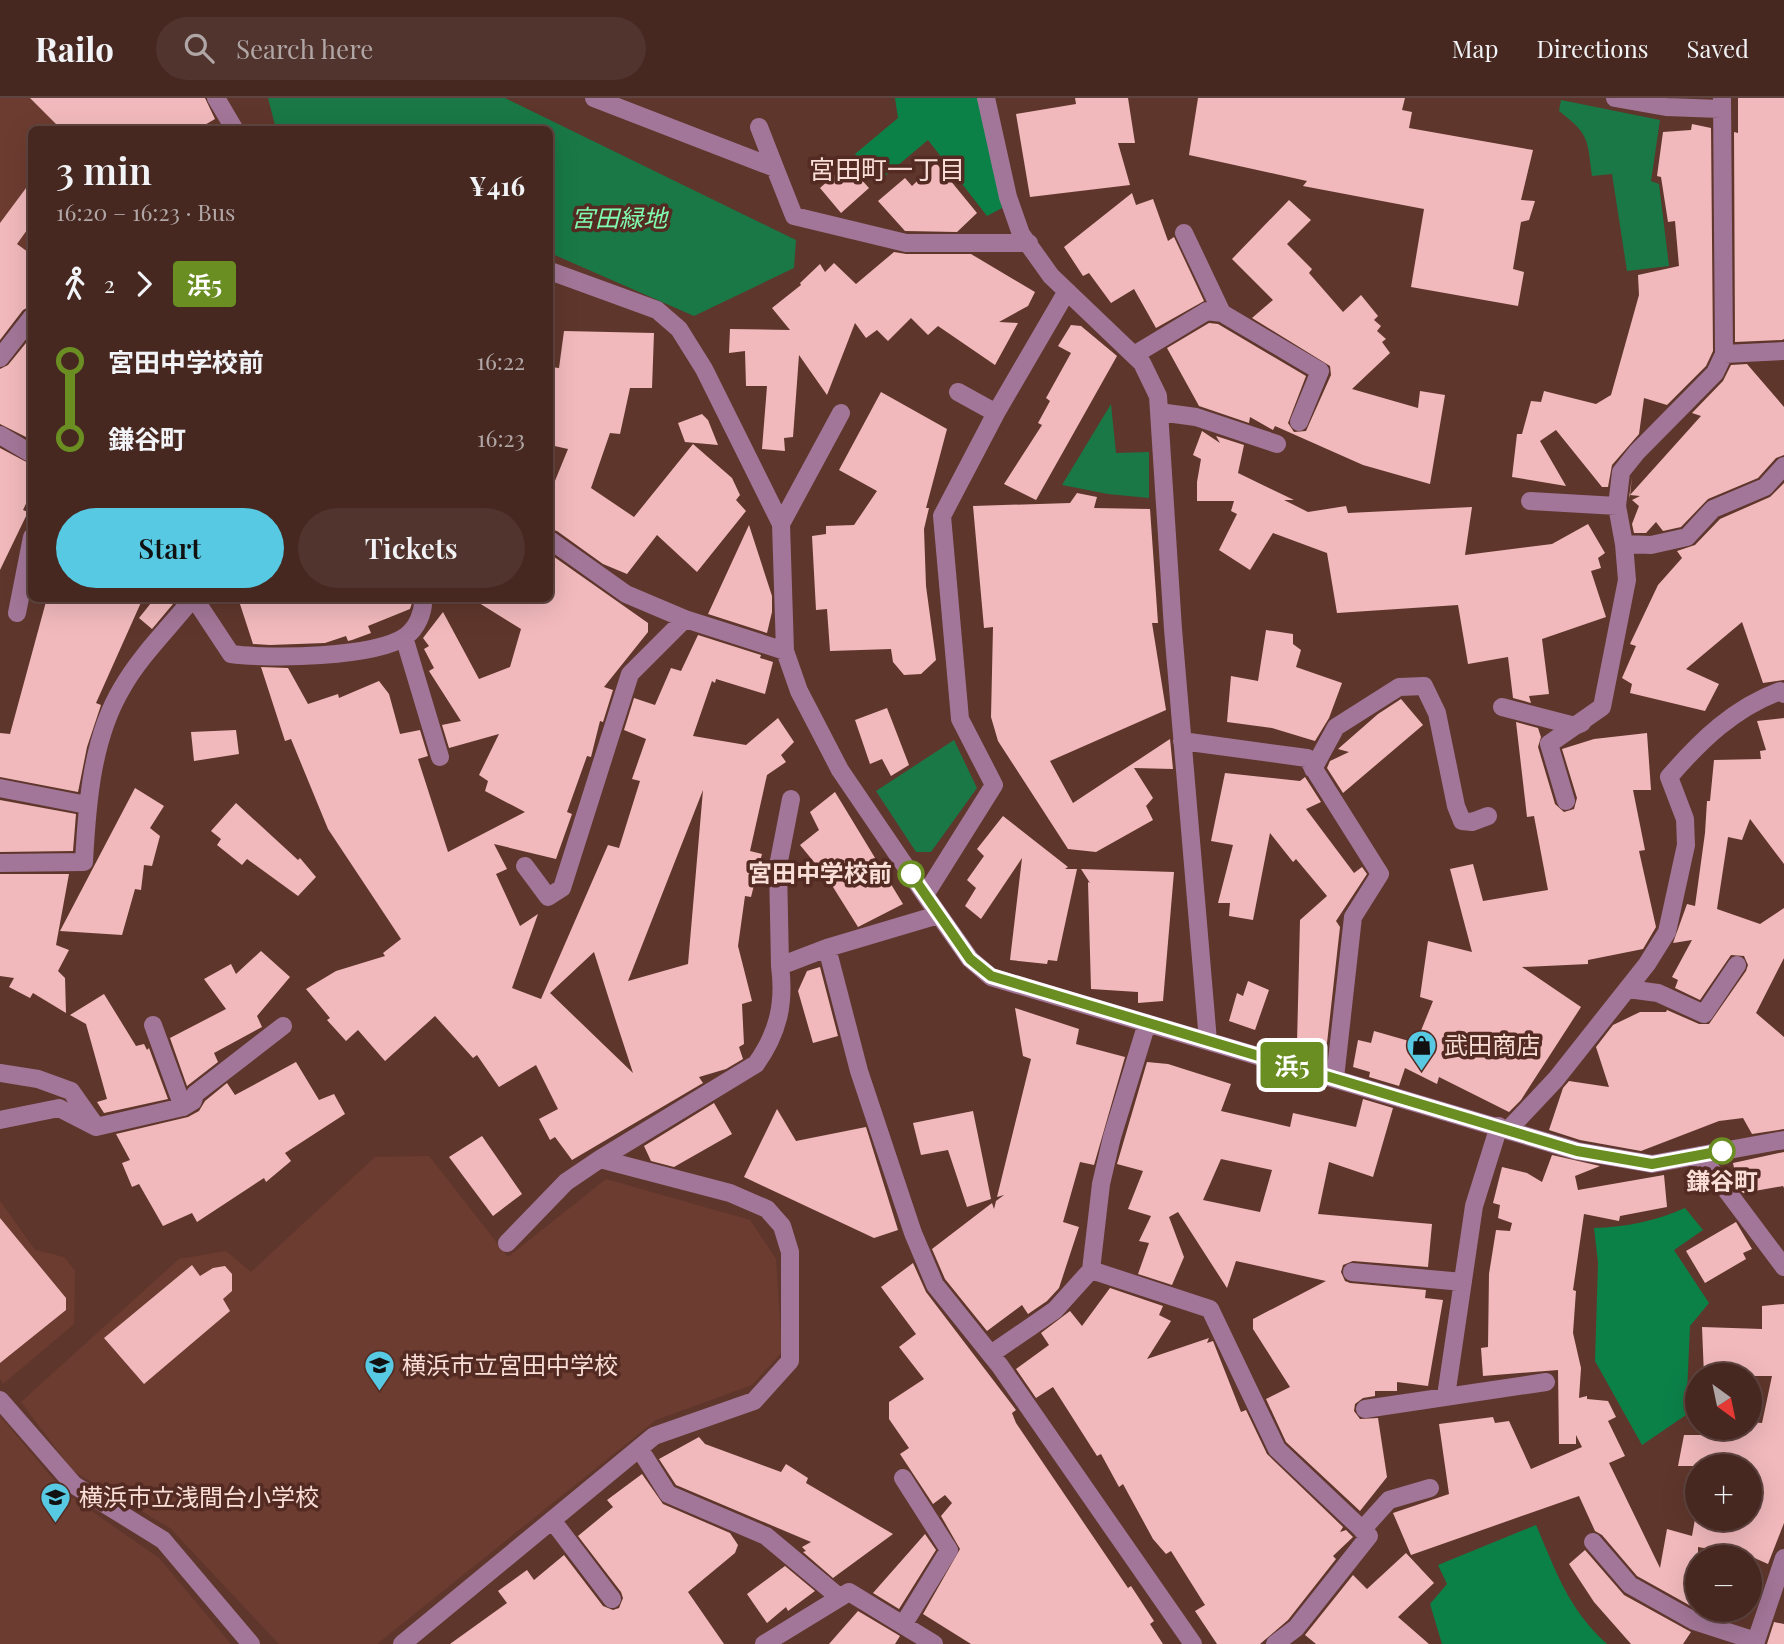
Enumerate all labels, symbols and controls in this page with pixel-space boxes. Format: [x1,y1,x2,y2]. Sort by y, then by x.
search box [156,17,646,80]
text: Railo [35,26,114,70]
icon: search [180,29,218,67]
text: Search here [236,31,373,66]
text: Map [1452,32,1498,64]
text: Directions [1536,32,1649,64]
text: Saved [1687,32,1749,64]
text: 3 min [56,144,152,195]
district label: 宮田町一丁目 [809,151,965,186]
text: ¥416 [469,168,525,203]
text: 16:20 – 16:23 · Bus [56,196,235,227]
park label: 宮田緑地 [571,201,670,233]
icon: walk [56,265,94,303]
icon: forward [125,265,163,303]
text: 2 [104,268,115,299]
text: 浜5 [187,268,222,300]
text: 宮田中学校前 [108,344,264,379]
text: 16:22 [476,345,525,376]
text: 鎌谷町 [108,421,186,456]
text: 16:23 [477,422,525,453]
button: Start [56,508,284,588]
button: Tickets [298,508,525,588]
place label: 宮田中学校前 [748,856,892,888]
marker: 宮田中学校前 [898,861,924,887]
place label: 武田商店 [1444,1028,1540,1060]
shop icon: 武田商店 [1404,1029,1438,1073]
line badge: 浜5 [1260,1042,1324,1088]
text: 浜5 [1274,1049,1310,1081]
marker: 鎌谷町 [1709,1138,1735,1164]
place label: 鎌谷町 [1686,1164,1758,1196]
place label: 横浜市立宮田中学校 [402,1348,618,1380]
school or university icon: 横浜市立宮田中学校 [362,1349,396,1393]
north arrow [1685,1363,1762,1440]
map controls [1685,1363,1762,1622]
button: + [1685,1454,1762,1531]
place label: 横浜市立浅間台小学校 [79,1480,319,1512]
school or university icon: 横浜市立浅間台小学校 [39,1481,73,1525]
button: − [1685,1545,1762,1622]

